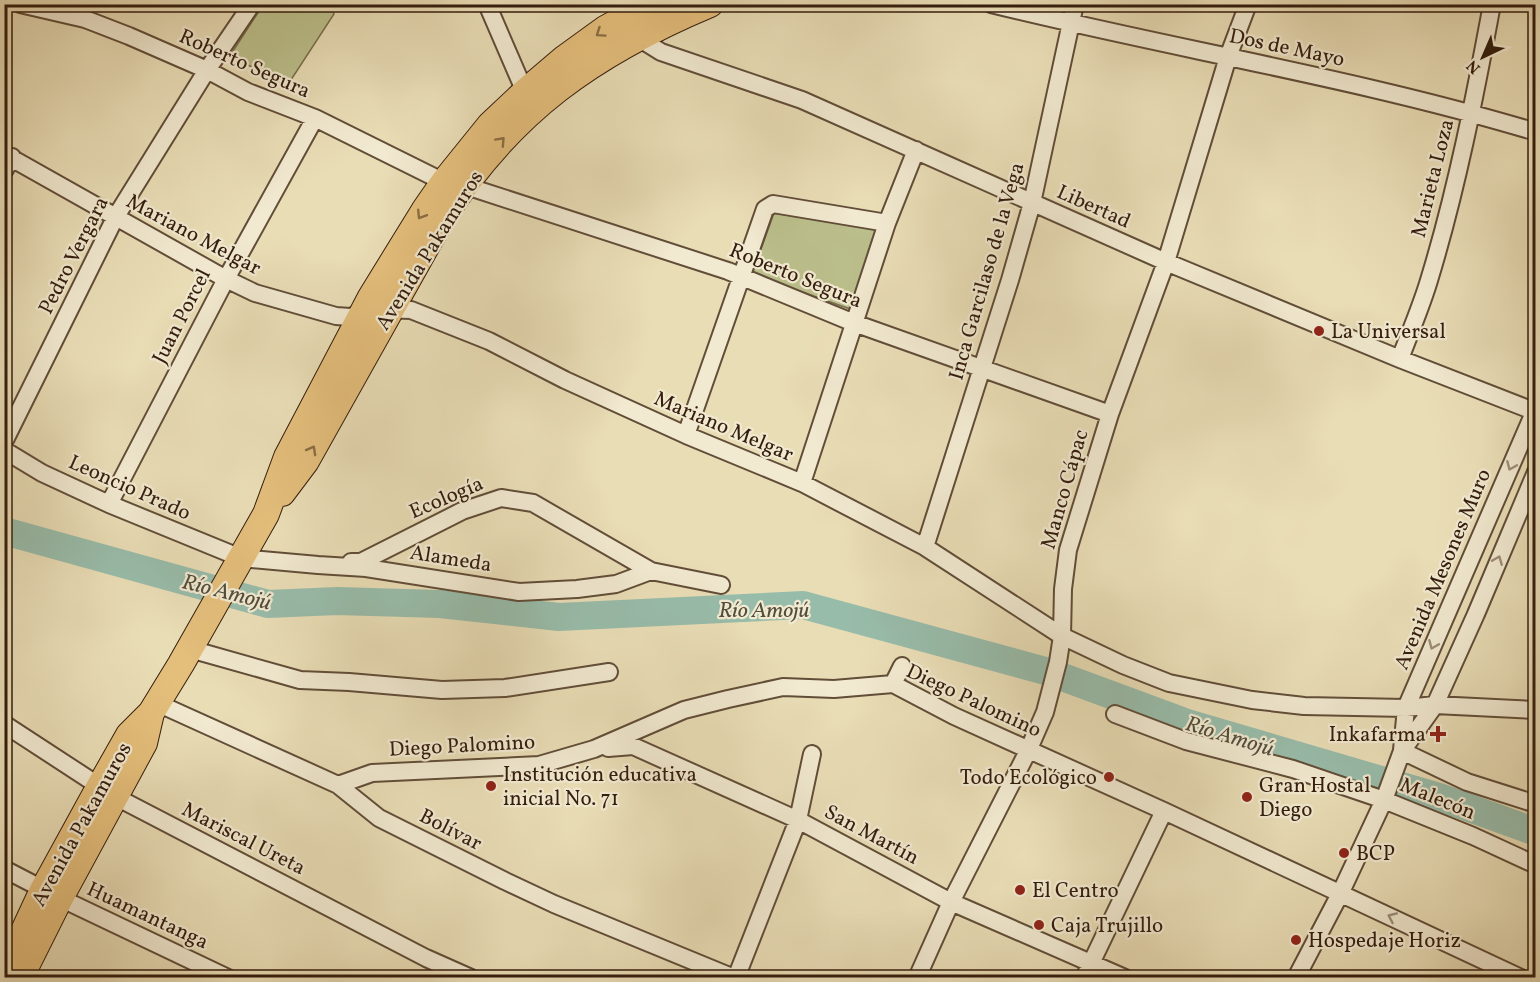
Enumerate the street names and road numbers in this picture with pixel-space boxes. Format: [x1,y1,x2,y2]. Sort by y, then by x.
street label: Roberto Segura [174,22,315,106]
street label: Dos de Mayo [1226,22,1347,75]
street label: Marieta Loza [1405,116,1462,241]
street label: Inca Garcilaso de la Vega [942,159,1032,384]
street label: Avenida Pakamuros [369,165,491,336]
street label: Libertad [1052,178,1135,236]
street label: Mariano Melgar [121,188,266,283]
street label: Pedro Vergara [32,192,116,320]
street label: Roberto Segura [725,237,866,316]
street label: Juan Porcel [146,264,219,369]
street label: Mariano Melgar [649,385,798,470]
street label: Manco Cápac [1035,426,1096,553]
street label: Leoncio Prado [64,448,195,528]
street label: Avenida Mesones Muro [1388,465,1499,674]
street label: Ecología [405,470,488,527]
street label: Alameda [408,539,494,580]
street label: Diego Palomino [901,657,1046,745]
street label: Diego Palomino [388,728,536,765]
street label: Avenida Pakamuros [25,737,140,912]
street label: Malecón [1395,771,1480,828]
street label: Mariscal Ureta [177,796,310,883]
street label: San Martín [819,798,924,872]
street label: Bolívar [414,802,487,859]
street label: Huamantanga [82,875,213,957]

